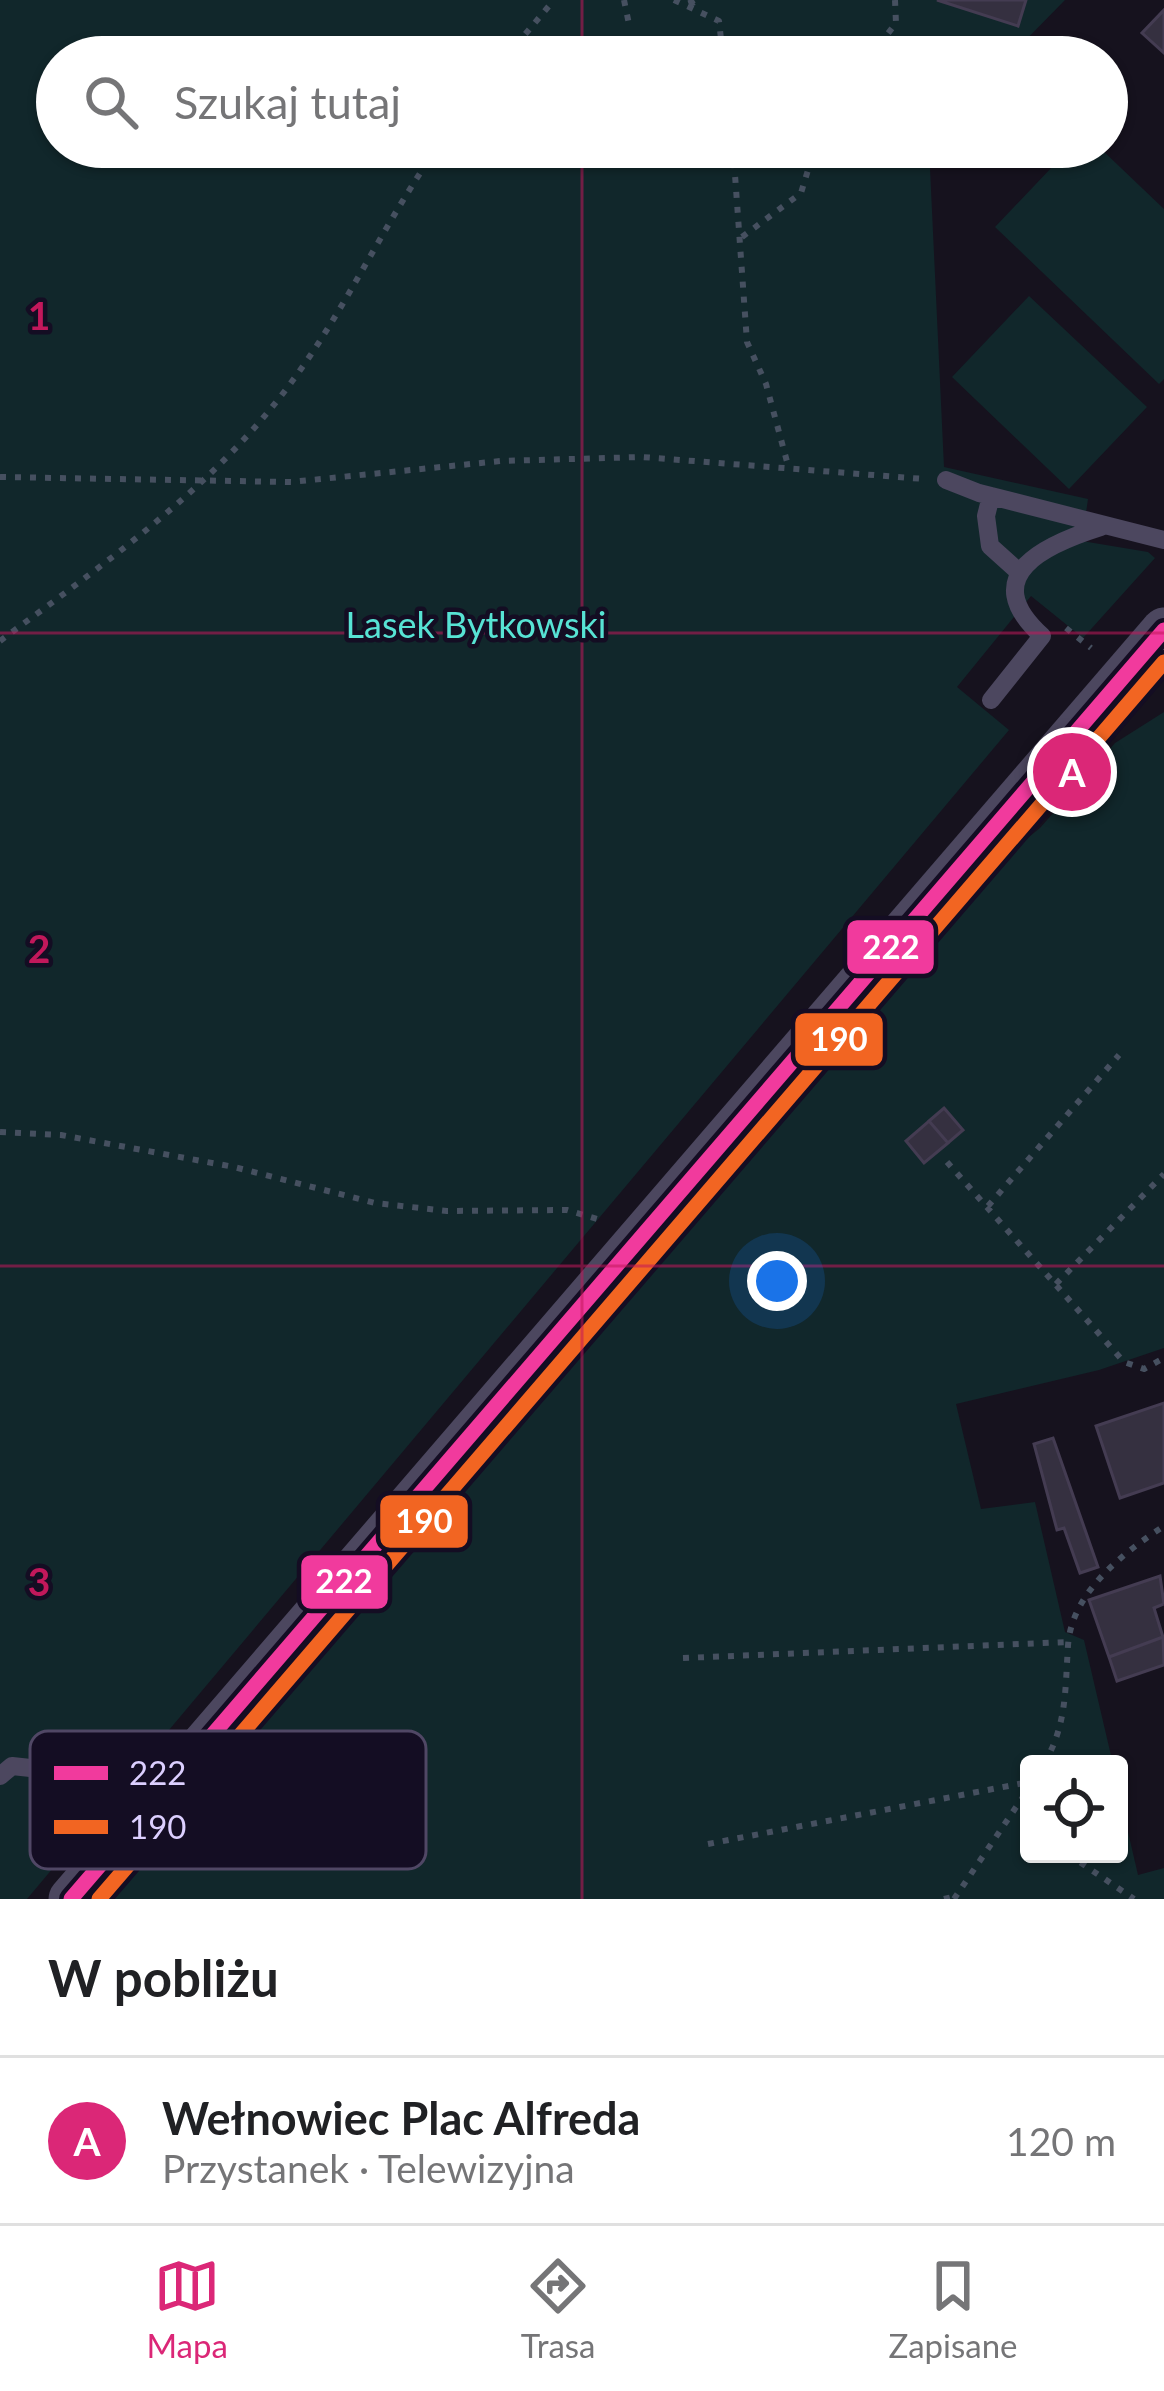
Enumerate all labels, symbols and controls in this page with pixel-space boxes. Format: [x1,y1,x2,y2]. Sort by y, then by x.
search box [36,36,1128,168]
icon: search [78,69,144,135]
text: Szukaj tutaj [174,75,401,129]
text: 1 [28,292,50,338]
park label: Lasek Bytkowski [346,602,606,646]
pin: A [1033,727,1111,817]
line badge: 222 [845,918,936,976]
text: 2 [28,925,50,971]
text: 222 [862,926,920,966]
line badge: 190 [793,1011,885,1068]
text: 190 [810,1018,868,1058]
your location [747,1251,807,1311]
line badge: 190 [378,1493,470,1550]
text: 190 [395,1500,453,1540]
line badge: 222 [299,1553,390,1611]
text: 3 [28,1558,50,1604]
text: 222 [315,1560,373,1600]
legend [30,1731,426,1869]
text: 222 [129,1752,186,1792]
map controls [1020,1755,1128,1863]
button: locate [1020,1755,1128,1863]
text: 190 [129,1806,186,1846]
text: W pobliżu [48,1947,279,2008]
text: Wełnowiec Plac Alfreda [162,2091,640,2145]
text: A [73,2118,101,2164]
text: 120 m [1006,2118,1116,2164]
text: Przystanek · Telewizyjna [162,2145,575,2191]
tab: Mapa [146,2253,228,2365]
tab: Trasa [521,2253,596,2365]
tab: Zapisane [888,2253,1018,2365]

